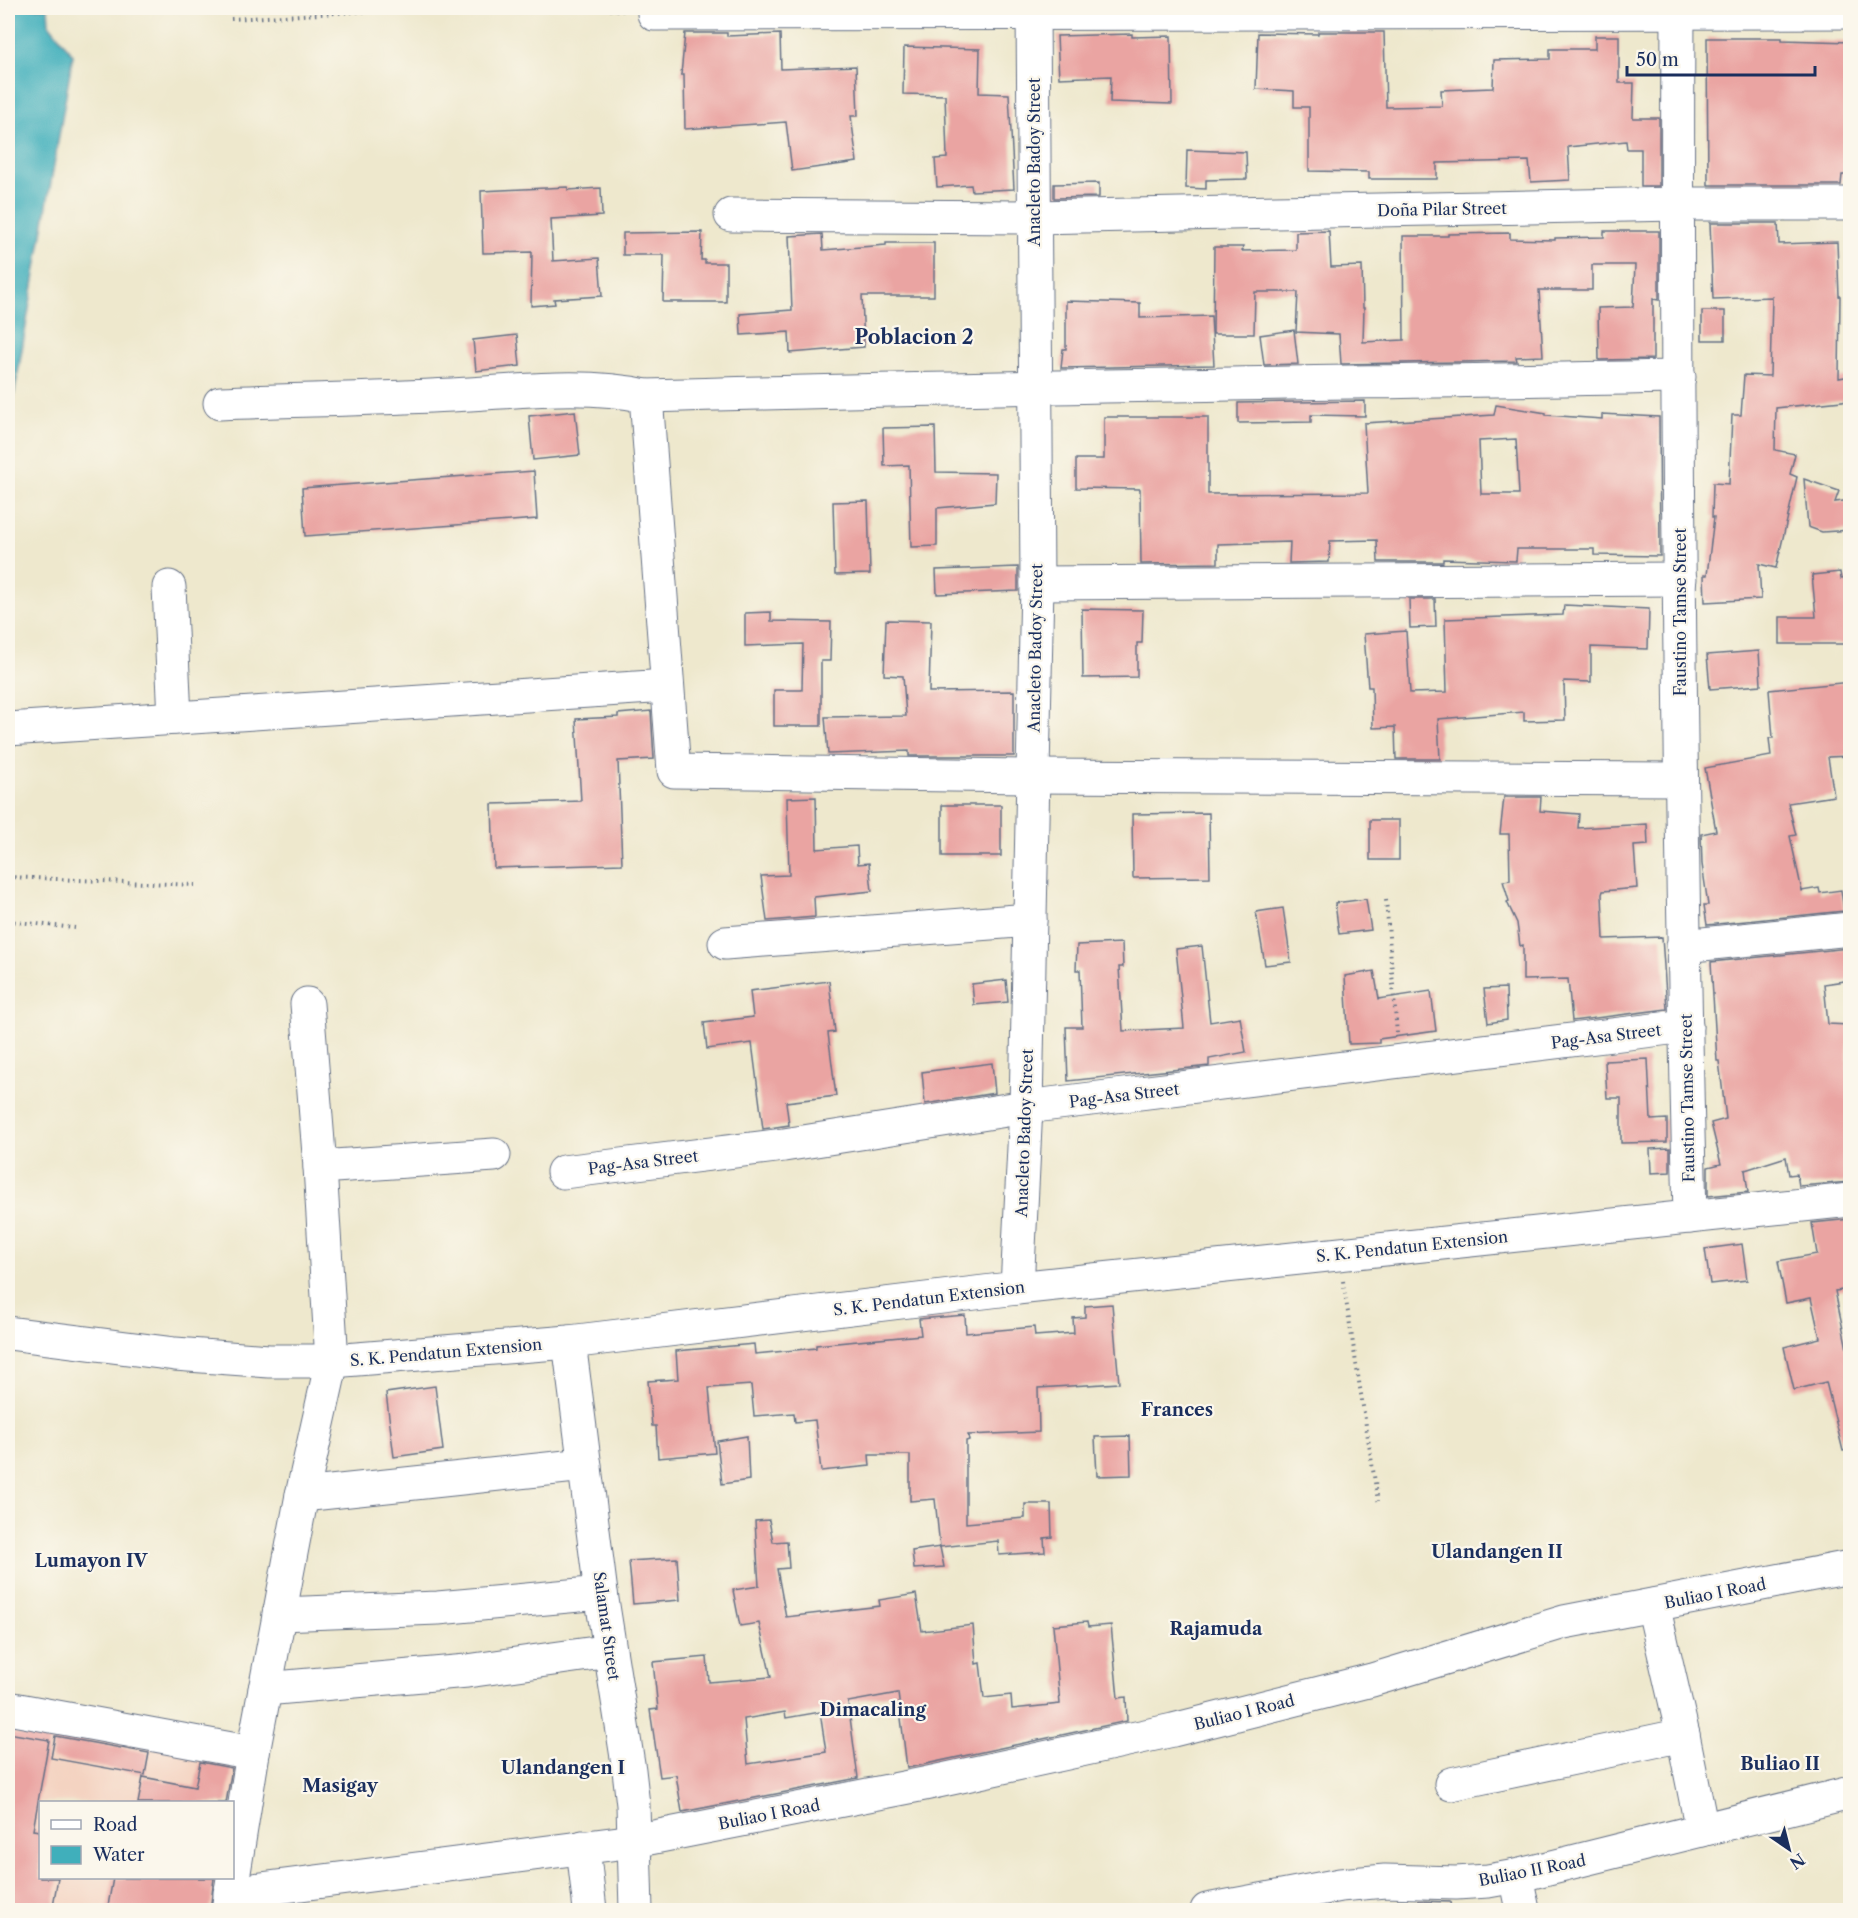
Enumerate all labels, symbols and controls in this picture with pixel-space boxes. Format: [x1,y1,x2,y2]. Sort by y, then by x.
scale bar [1627,39,1814,77]
text: 50 m [1636,49,1679,71]
street label: Anacleto Badoy Street [1024,77,1044,247]
street label: Doña Pilar Street [1377,198,1507,220]
district label: Poblacion 2 [854,325,974,349]
street label: Faustino Tamse Street [1670,527,1690,696]
street label: Anacleto Badoy Street [1024,563,1046,734]
street label: Faustino Tamse Street [1676,1013,1698,1182]
street label: Pag-Asa Street [1550,1019,1663,1053]
street label: Anacleto Badoy Street [1011,1048,1037,1219]
street label: Pag-Asa Street [1068,1078,1181,1112]
street label: Pag-Asa Street [587,1145,700,1179]
street label: S. K. Pendatun Extension [1315,1226,1509,1266]
street label: S. K. Pendatun Extension [832,1276,1026,1320]
street label: S. K. Pendatun Extension [349,1334,543,1370]
district label: Frances [1141,1399,1213,1421]
district label: Ulandangen II [1431,1541,1563,1563]
district label: Lumayon IV [35,1550,148,1572]
street label: Salamat Street [589,1570,625,1682]
street label: Buliao I Road [1663,1573,1768,1613]
district label: Rajamuda [1170,1618,1263,1640]
street label: Buliao I Road [1192,1690,1297,1734]
district label: Dimacaling [820,1699,927,1721]
district label: Buliao II [1740,1753,1820,1775]
district label: Ulandangen I [501,1757,625,1779]
district label: Masigay [302,1775,379,1797]
street label: Buliao I Road [717,1794,822,1834]
legend [39,1801,234,1879]
text: Road [93,1814,138,1836]
north arrow [1759,1819,1819,1879]
text: Water [92,1844,145,1866]
text: N [1786,1849,1809,1874]
street label: Buliao II Road [1477,1850,1588,1890]

